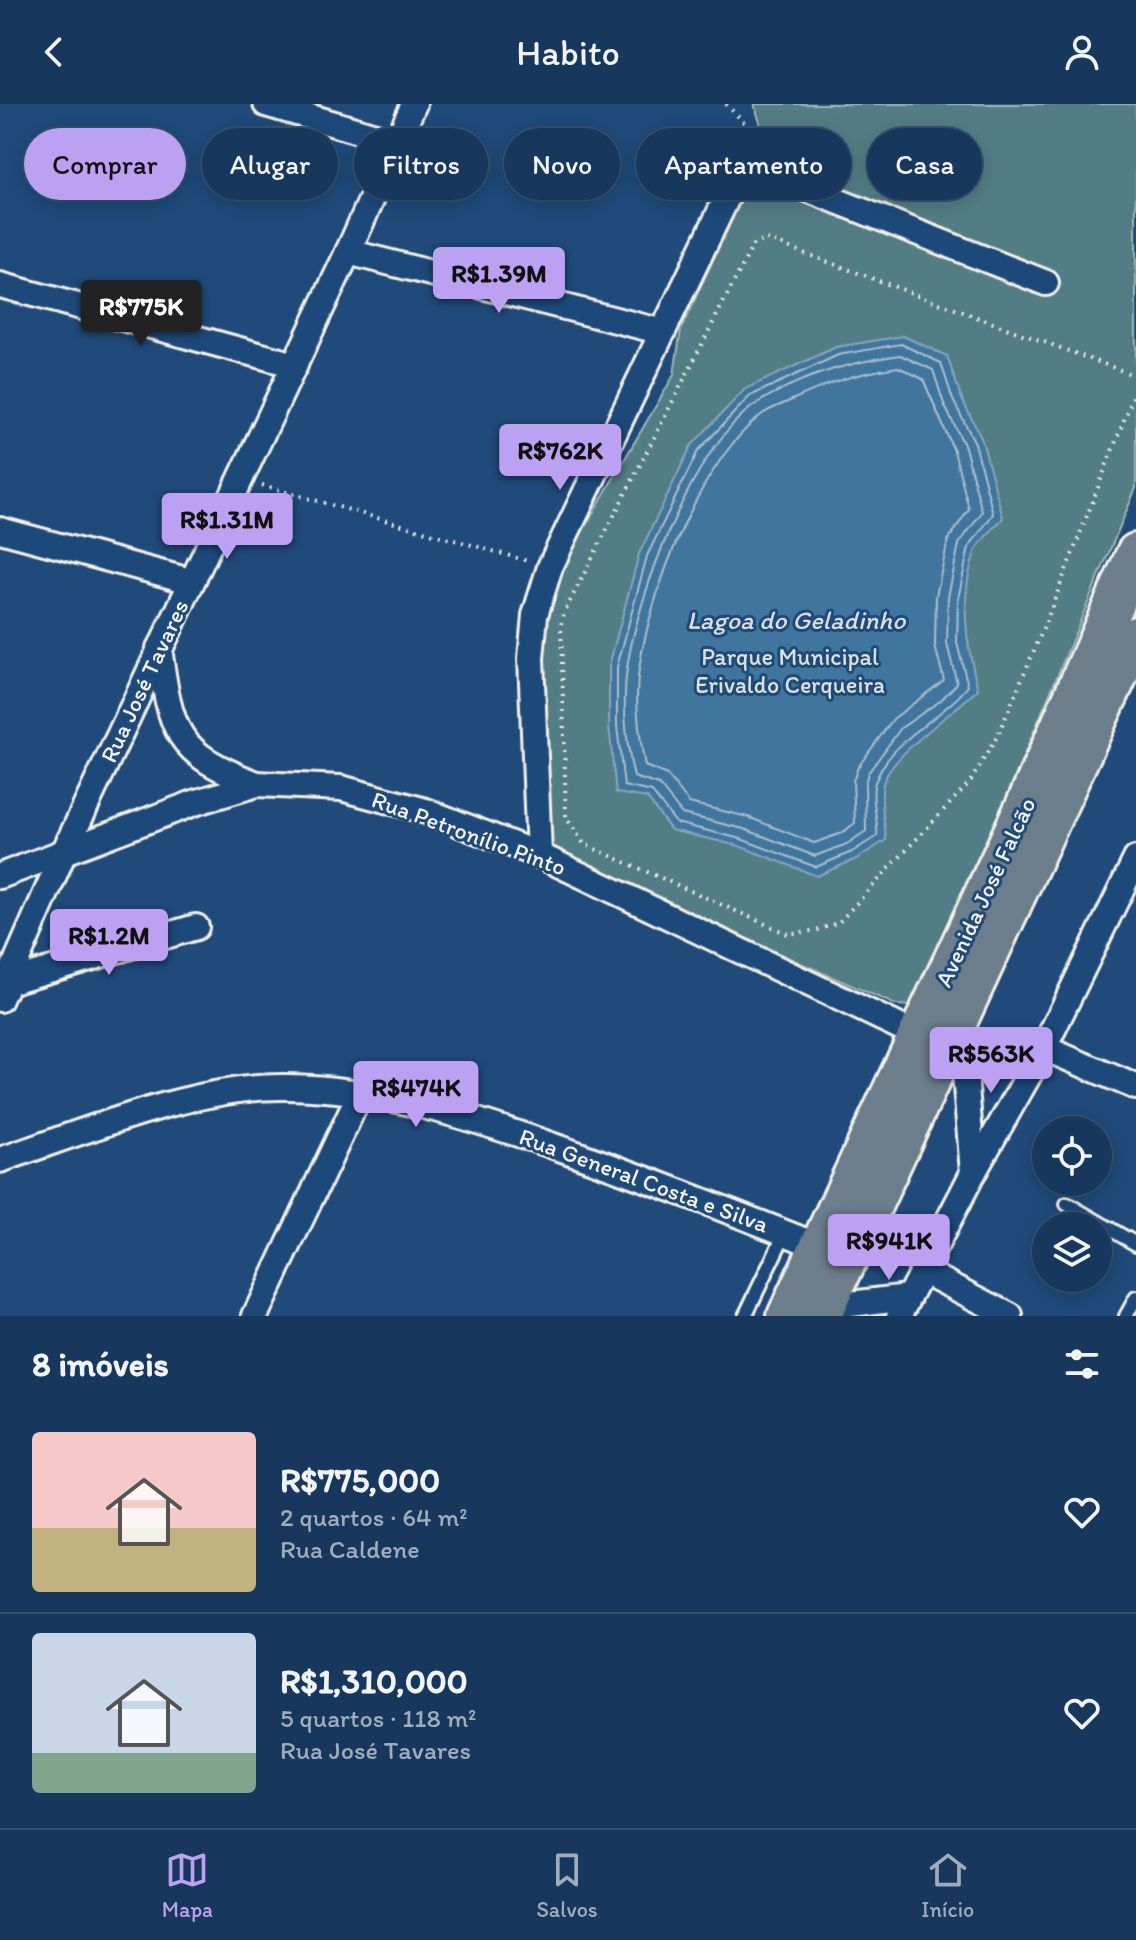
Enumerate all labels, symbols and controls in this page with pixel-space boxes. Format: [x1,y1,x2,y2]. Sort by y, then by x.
icon: back [32,30,76,74]
icon: person [1060,30,1104,74]
text: Habito [516,31,620,74]
chip: Comprar [24,128,186,200]
chip: Alugar [202,128,338,200]
chip: Filtros [354,128,488,200]
chip: Novo [504,128,620,200]
chip: Apartamento [636,128,851,200]
chip: Casa [867,128,982,200]
pin: R$1.39M [425,247,573,315]
text: R$1.39M [451,257,547,289]
pin: R$775K [76,280,206,348]
text: R$775K [99,290,183,322]
pin: R$762K [495,424,625,492]
text: R$762K [517,434,603,466]
pin: R$1.31M [153,493,301,561]
text: R$1.31M [180,503,274,535]
street label: Rua José Tavares [94,595,194,767]
water label: Lagoa do Geladinho [687,604,906,636]
park label: Parque Municipal Erivaldo Cerqueira [695,642,885,699]
street label: Rua Petronílio Pinto [368,784,570,882]
street label: Avenida José Falcão [928,793,1042,991]
pin: R$1.2M [44,909,174,977]
text: R$1.2M [68,919,150,951]
pin: R$563K [926,1027,1056,1095]
text: R$563K [948,1037,1034,1069]
pin: R$474K [351,1061,481,1129]
text: R$474K [371,1071,461,1103]
map controls [1032,1116,1112,1292]
button: locate [1032,1116,1112,1196]
street label: Rua General Costa e Silva [515,1121,773,1239]
button: layers [1032,1212,1112,1292]
pin: R$941K [824,1214,954,1282]
text: R$941K [846,1224,932,1256]
icon: filters [1060,1342,1104,1386]
text: 8 imóveis [32,1344,169,1385]
text: R$775,000 [280,1460,440,1501]
icon: home [96,1464,192,1560]
icon: heart [1060,1490,1104,1534]
text: 2 quartos · 64 m² [280,1501,468,1533]
text: Rua Caldene [280,1533,420,1565]
text: R$1,310,000 [280,1661,468,1702]
icon: home [96,1665,192,1761]
icon: heart [1060,1691,1104,1735]
text: 5 quartos · 118 m² [280,1702,476,1734]
text: Rua José Tavares [280,1734,471,1766]
tab: Mapa [162,1848,213,1923]
tab: Salvos [536,1848,598,1923]
tab: Início [921,1848,974,1923]

